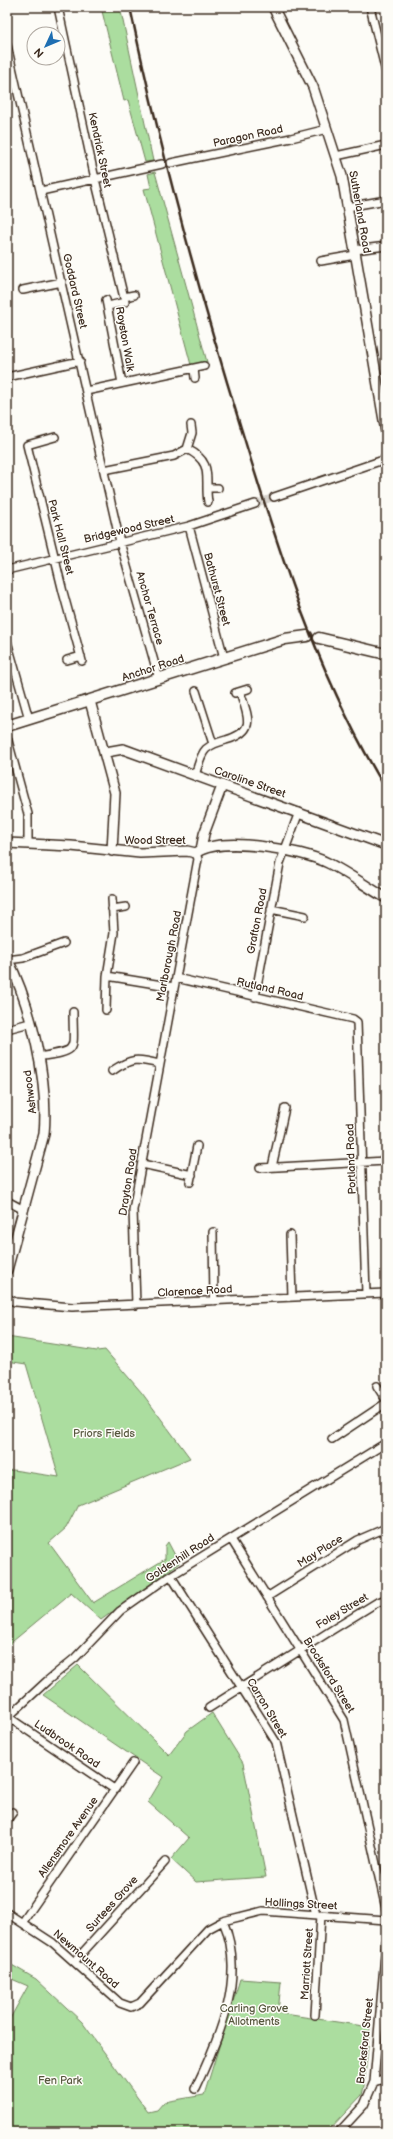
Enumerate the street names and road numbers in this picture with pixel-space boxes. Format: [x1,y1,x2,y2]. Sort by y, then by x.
street label: Kendrick Street [86,111,114,189]
street label: Paragon Road [212,122,284,150]
street label: Sutherland Road [346,170,374,254]
street label: Goddard Street [60,252,90,330]
street label: Royston Walk [113,305,137,373]
street label: Park Hall Street [45,498,77,577]
street label: Bridgewood Street [83,512,176,546]
street label: Bathurst Street [201,551,233,628]
street label: Anchor Terrace [133,570,167,647]
street label: Anchor Road [120,652,186,684]
street label: Caroline Street [213,764,288,801]
street label: Wood Street [124,834,186,847]
street label: Grafton Road [244,887,270,955]
street label: Marlborough Road [154,909,184,1003]
street label: Rutland Road [235,975,305,1003]
street label: Ashwood [21,1069,39,1115]
street label: Portland Road [343,1123,359,1195]
street label: Drayton Road [116,1147,140,1217]
street label: Clarence Road [157,1283,233,1299]
street label: Goldenhill Road [143,1531,217,1585]
street label: May Place [295,1532,345,1570]
street label: Foley Street [314,1590,371,1632]
street label: Brocksford Street [301,1635,358,1716]
street label: Carron Street [244,1676,290,1741]
street label: Ludbrook Road [32,1717,102,1771]
street label: Allensmore Avenue [35,1794,101,1880]
street label: Surtees Grove [83,1873,141,1935]
street label: Hollings Street [264,1896,338,1912]
street label: Newmount Road [51,1927,121,1991]
street label: Marriott Street [298,1927,316,2000]
street label: Brocksford Street [354,1997,376,2085]

